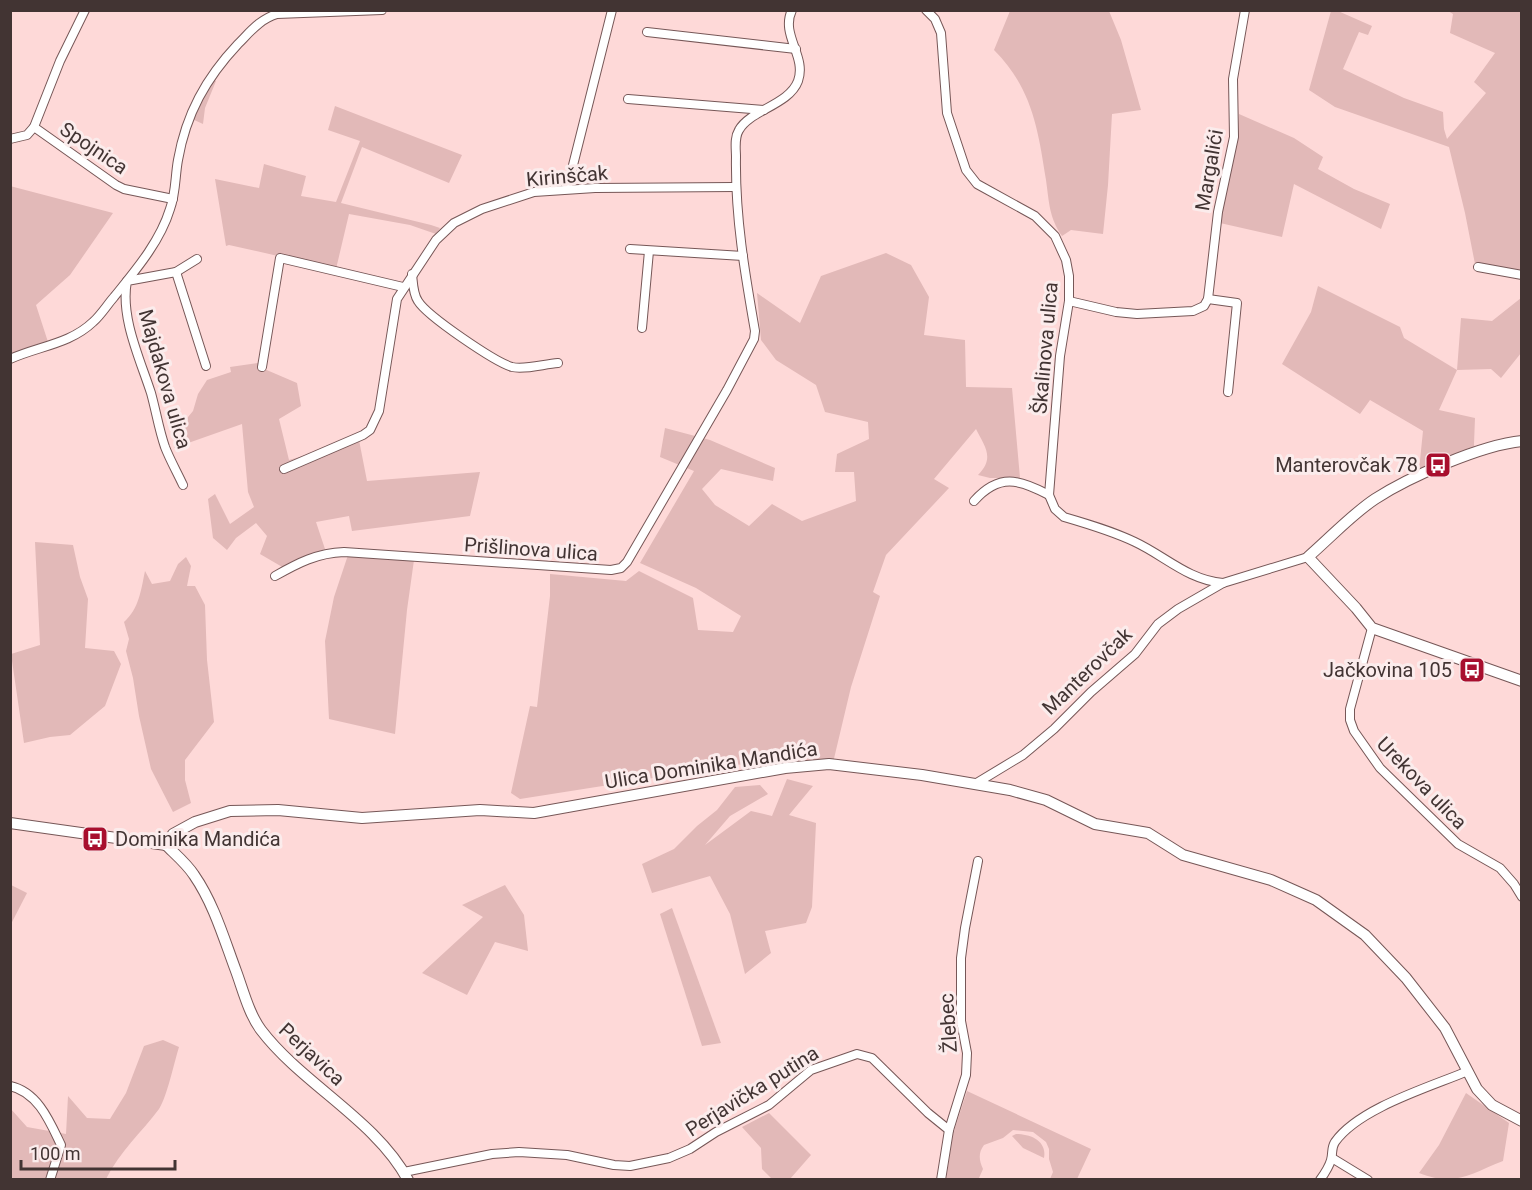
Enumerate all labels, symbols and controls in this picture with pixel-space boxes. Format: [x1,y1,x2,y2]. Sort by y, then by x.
street label: Spojnica [56,117,132,179]
street label: Margalići [1190,127,1228,213]
street label: Kirinščak [525,160,610,192]
street label: Škalinova ulica [1027,281,1063,415]
street label: Majdakova ulica [134,306,196,452]
bus stop icon: Manterovčak 78 [1423,450,1453,480]
place label: Manterovčak 78 [1275,453,1418,477]
street label: Prišlinova ulica [463,532,599,566]
street label: Manterovčak [1037,622,1137,720]
bus stop icon: Jačkovina 105 [1457,655,1487,685]
place label: Jačkovina 105 [1323,658,1452,682]
street label: Urekova ulica [1372,732,1472,834]
street label: Ulica Dominika Mandića [603,736,819,794]
bus stop icon: Dominika Mandića [80,824,110,854]
place label: Dominika Mandića [115,827,281,851]
street label: Žlebec [934,992,962,1054]
street label: Perjavica [274,1018,350,1090]
street label: Perjavička putina [681,1041,823,1141]
scale bar [21,1133,176,1171]
text: 100 m [30,1143,81,1164]

